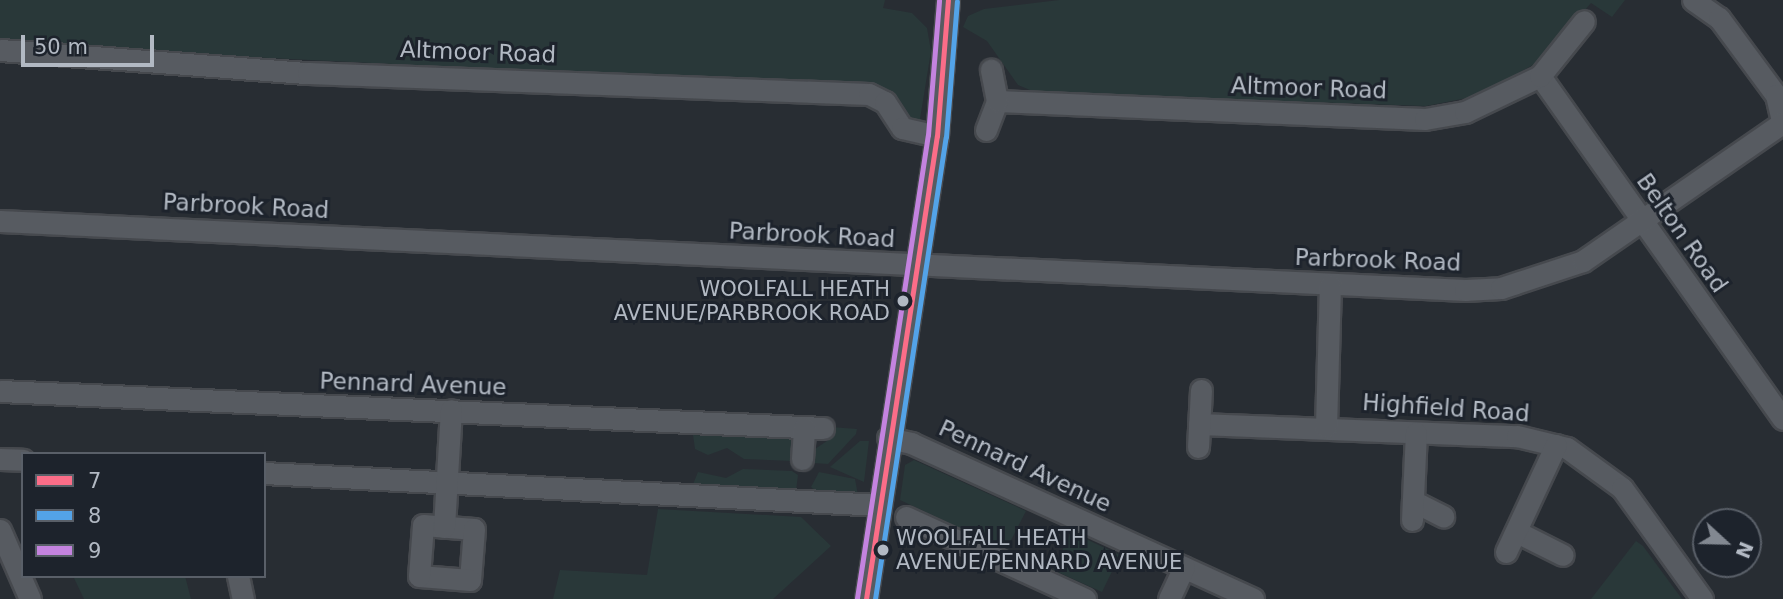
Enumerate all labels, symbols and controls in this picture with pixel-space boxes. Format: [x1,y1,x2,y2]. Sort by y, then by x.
scale bar [24,21,158,65]
text: 50 m [34,35,88,59]
street label: Altmoor Road [399,35,557,69]
street label: Altmoor Road [1230,71,1388,105]
street label: Belton Road [1631,168,1733,298]
street label: Parbrook Road [162,188,330,224]
street label: Parbrook Road [728,217,896,253]
street label: Parbrook Road [1294,243,1462,277]
place label: WOOLFALL HEATH AVENUE/PARBROOK ROAD [614,276,890,326]
marker: WOOLFALL HEATH AVENUE/PARBROOK ROAD [896,294,910,308]
street label: Pennard Avenue [319,367,507,401]
street label: Highfield Road [1361,388,1531,428]
street label: Pennard Avenue [934,414,1116,518]
legend [21,452,266,578]
text: 7 [88,469,101,493]
text: 8 [88,504,101,528]
north arrow [1692,508,1762,578]
place label: WOOLFALL HEATH AVENUE/PENNARD AVENUE [896,525,1182,575]
text: 9 [88,539,101,563]
text: N [1731,539,1758,562]
marker: WOOLFALL HEATH AVENUE/PENNARD AVENUE [876,543,890,557]

